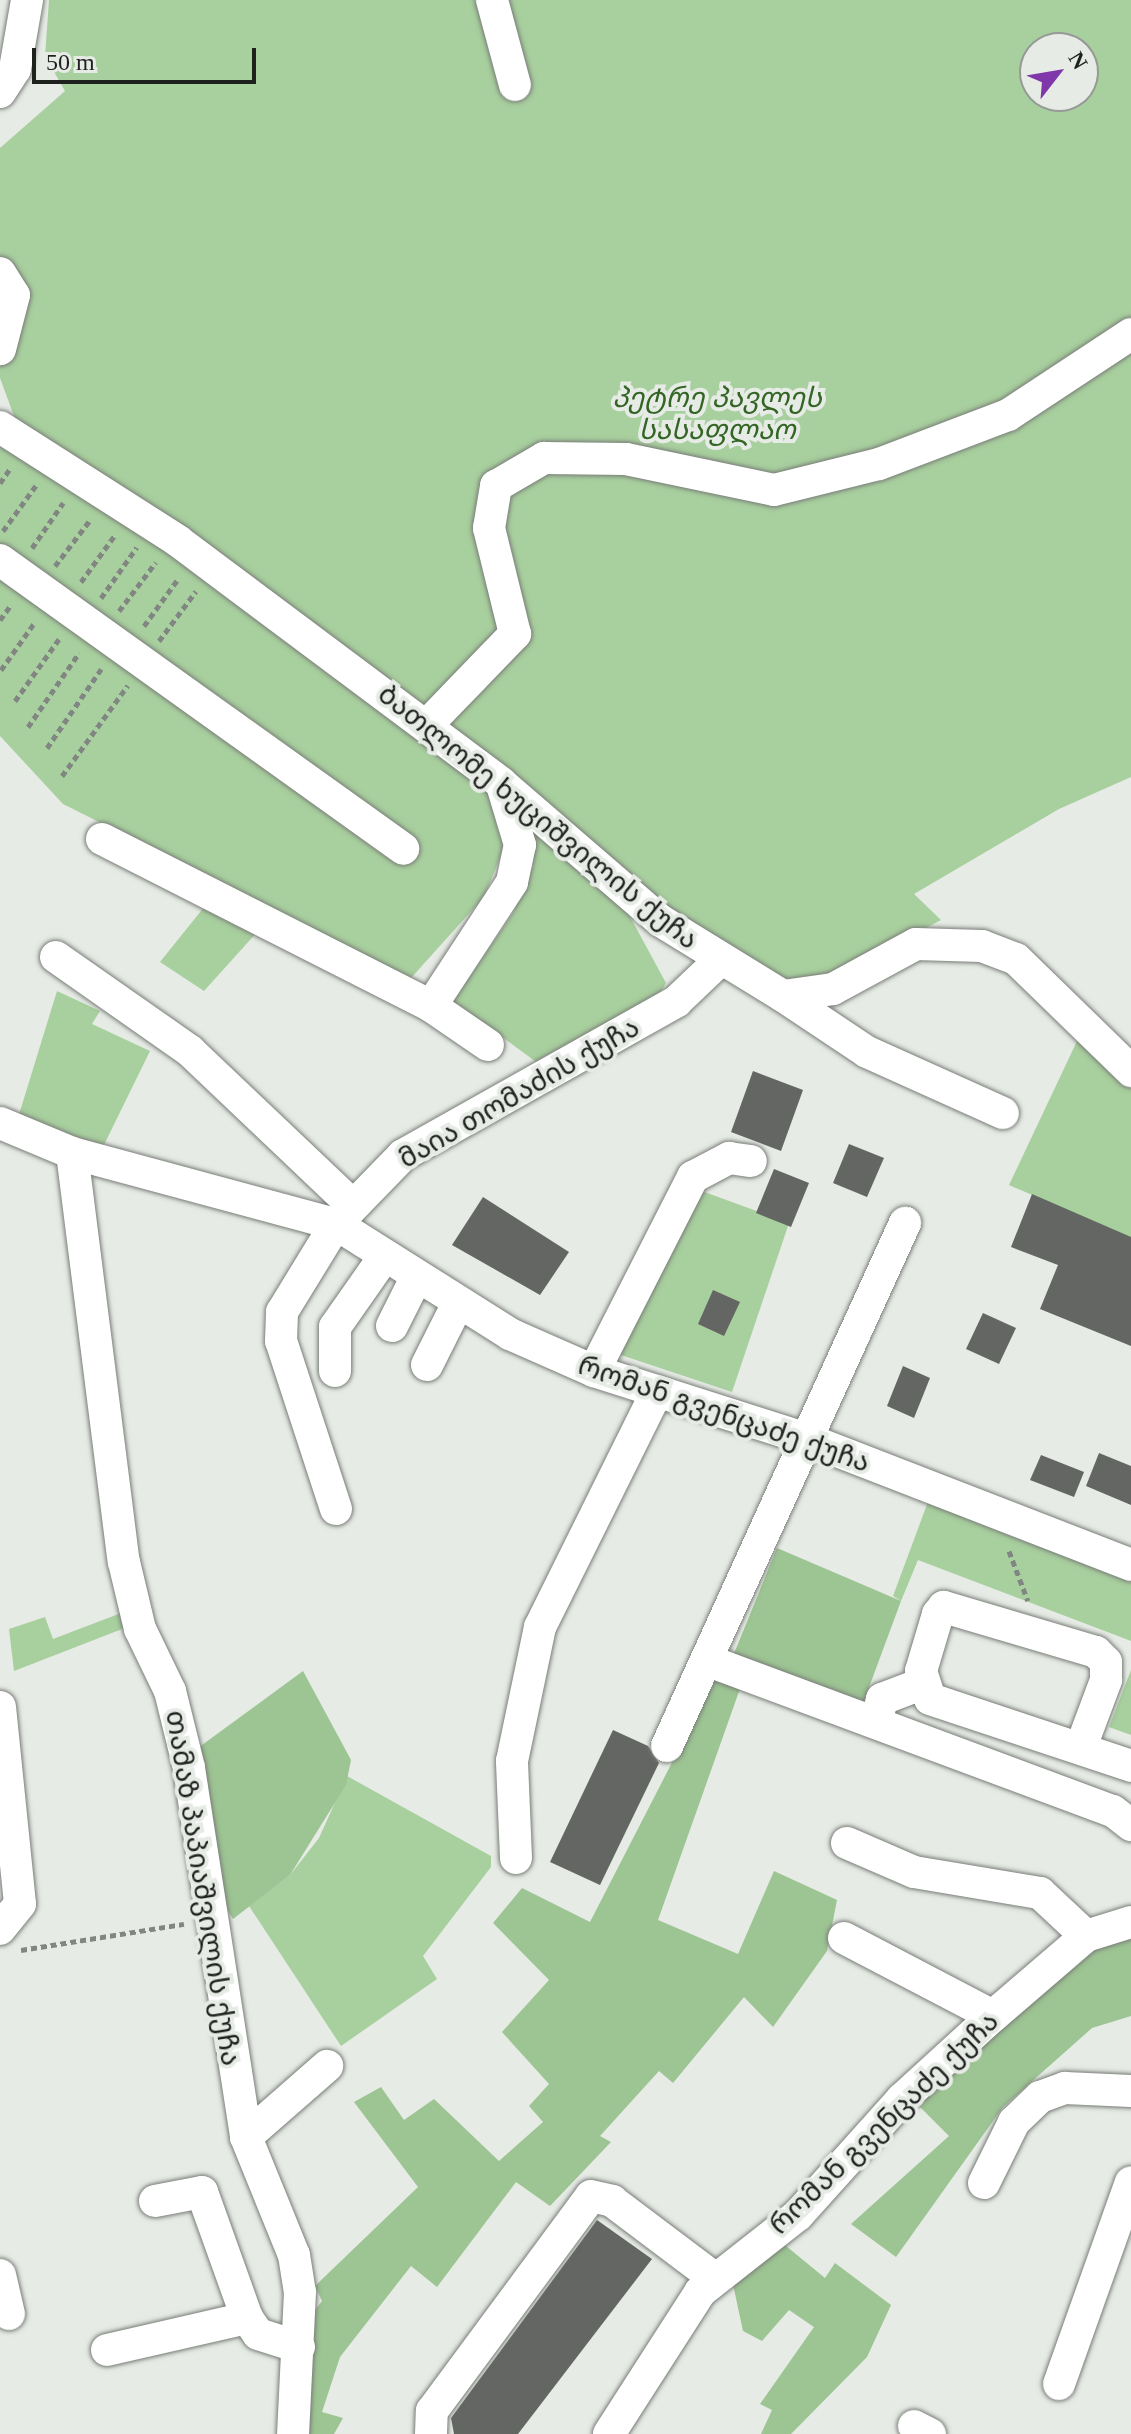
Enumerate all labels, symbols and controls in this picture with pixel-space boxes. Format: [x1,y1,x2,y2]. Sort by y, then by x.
scale bar [36,32,260,82]
north arrow [1019,32,1099,112]
text: N [1063,47,1093,74]
text: 50 m [46,49,95,75]
park label: პეტრე პავლეს სასაფლაო [612,381,822,447]
street label: ბათლომე ხუციშვილის ქუჩა [371,677,705,957]
street label: მაია თომაძის ქუჩა [393,1010,645,1176]
street label: რომან გვენცაძე ქუჩა [574,1348,874,1480]
street label: თამაზ პაპიაშვილის ქუჩა [158,1708,248,2068]
street label: რომან გვენცაძე ქუჩა [762,2005,1006,2241]

